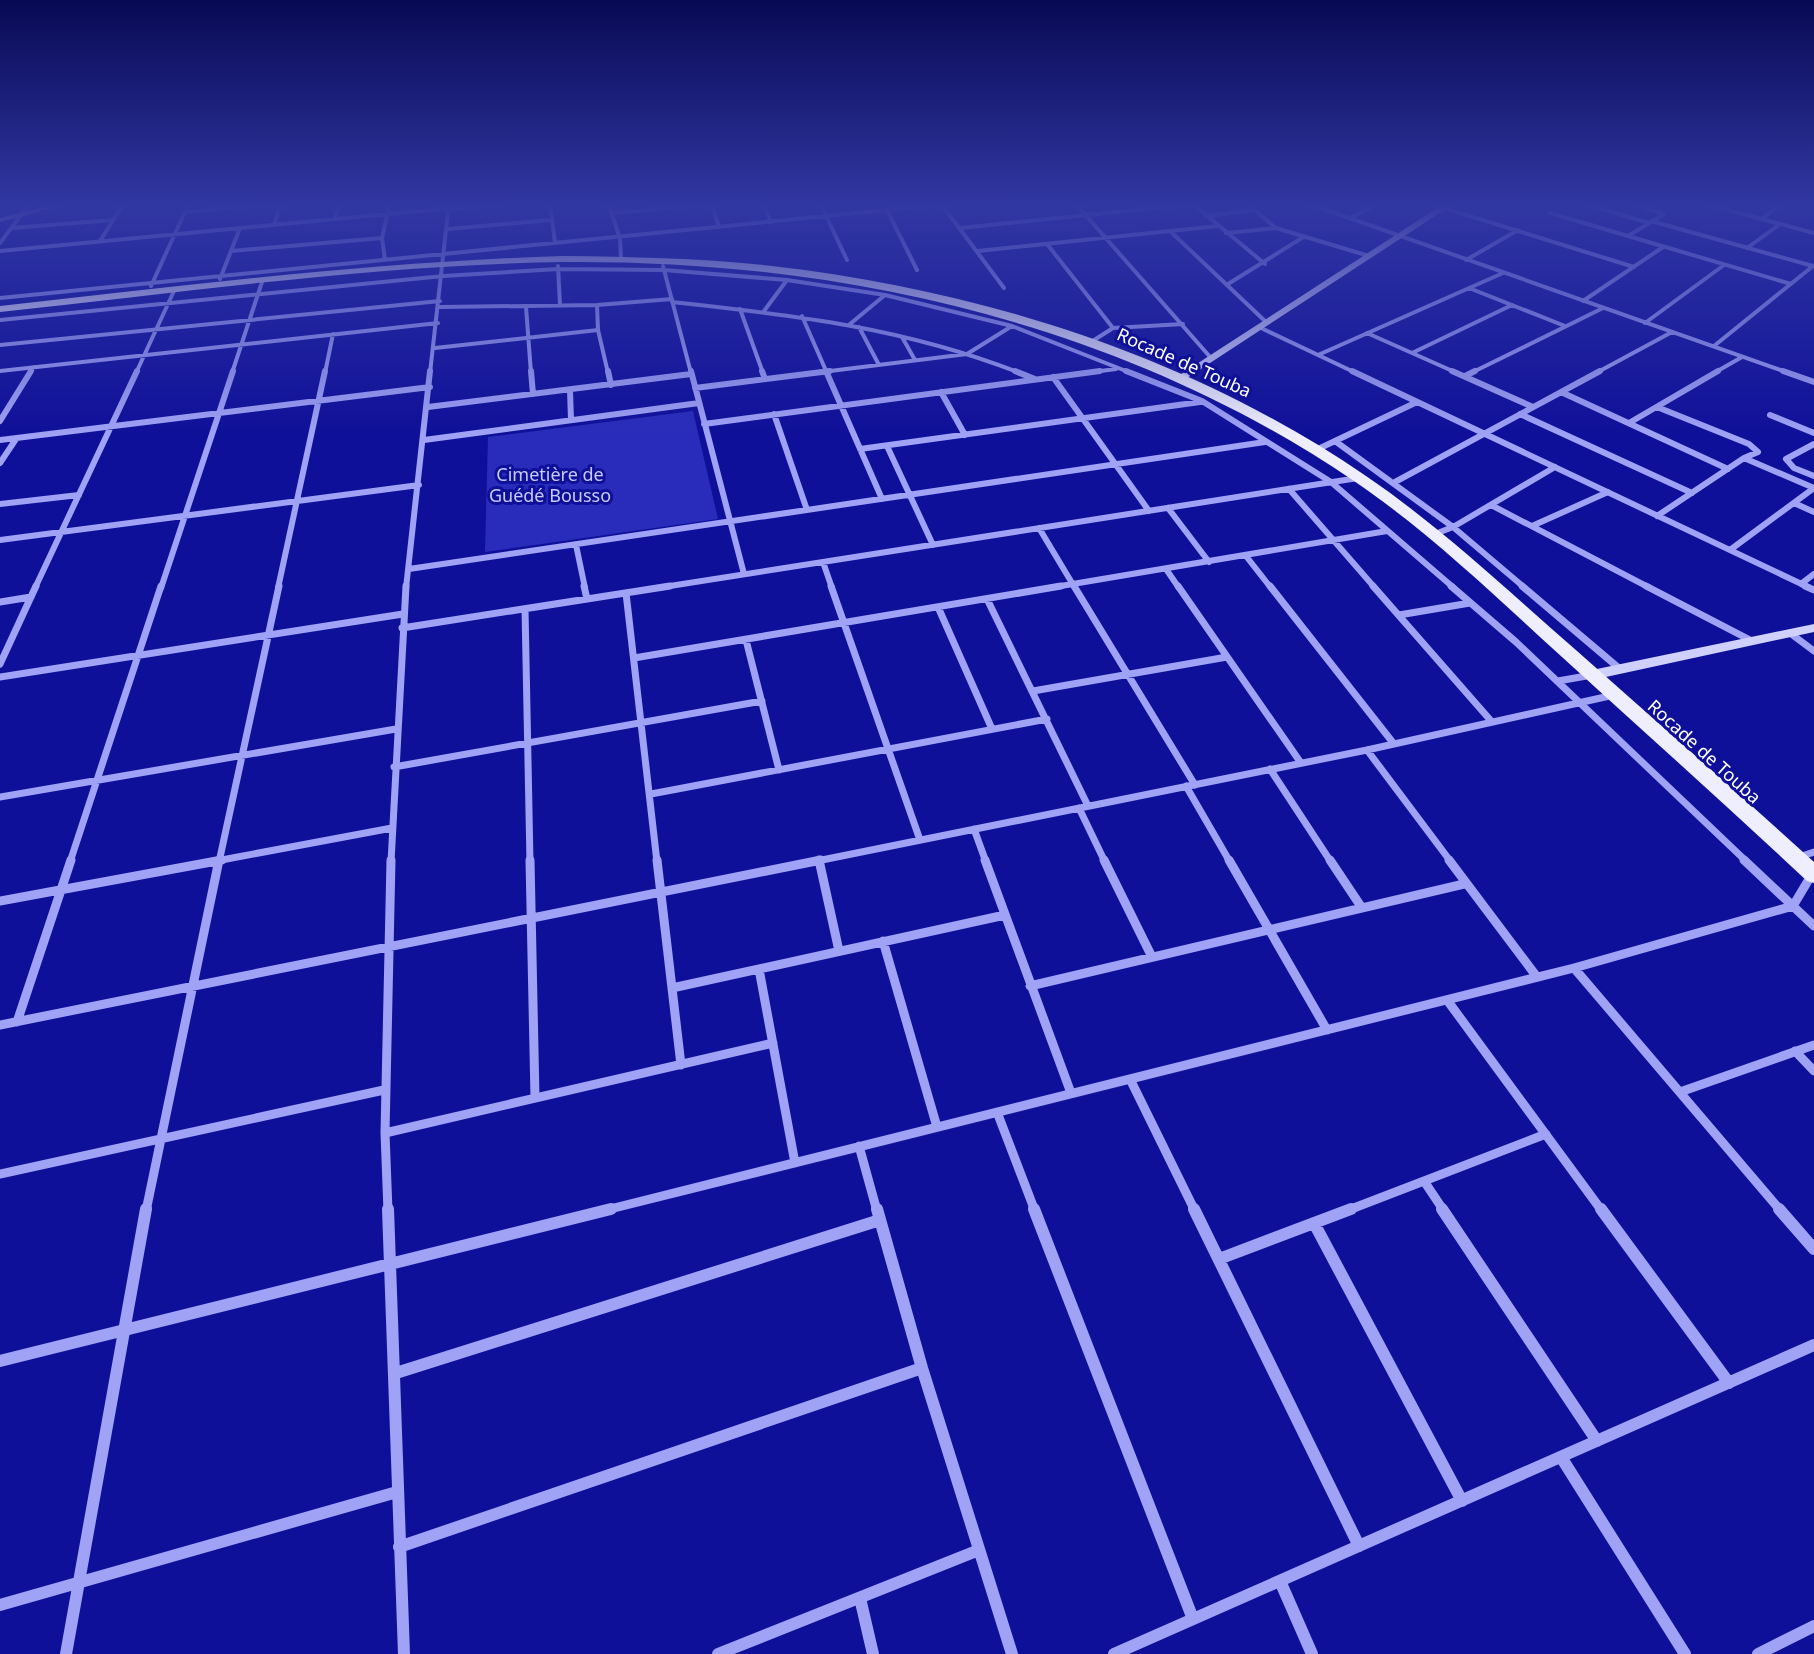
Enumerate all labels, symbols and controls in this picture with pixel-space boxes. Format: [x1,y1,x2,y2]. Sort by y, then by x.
street label: Rocade de Touba [1113,322,1255,402]
park label: Cimetière de Guédé Bousso [489,462,611,507]
street label: Rocade de Touba [1643,694,1766,809]

